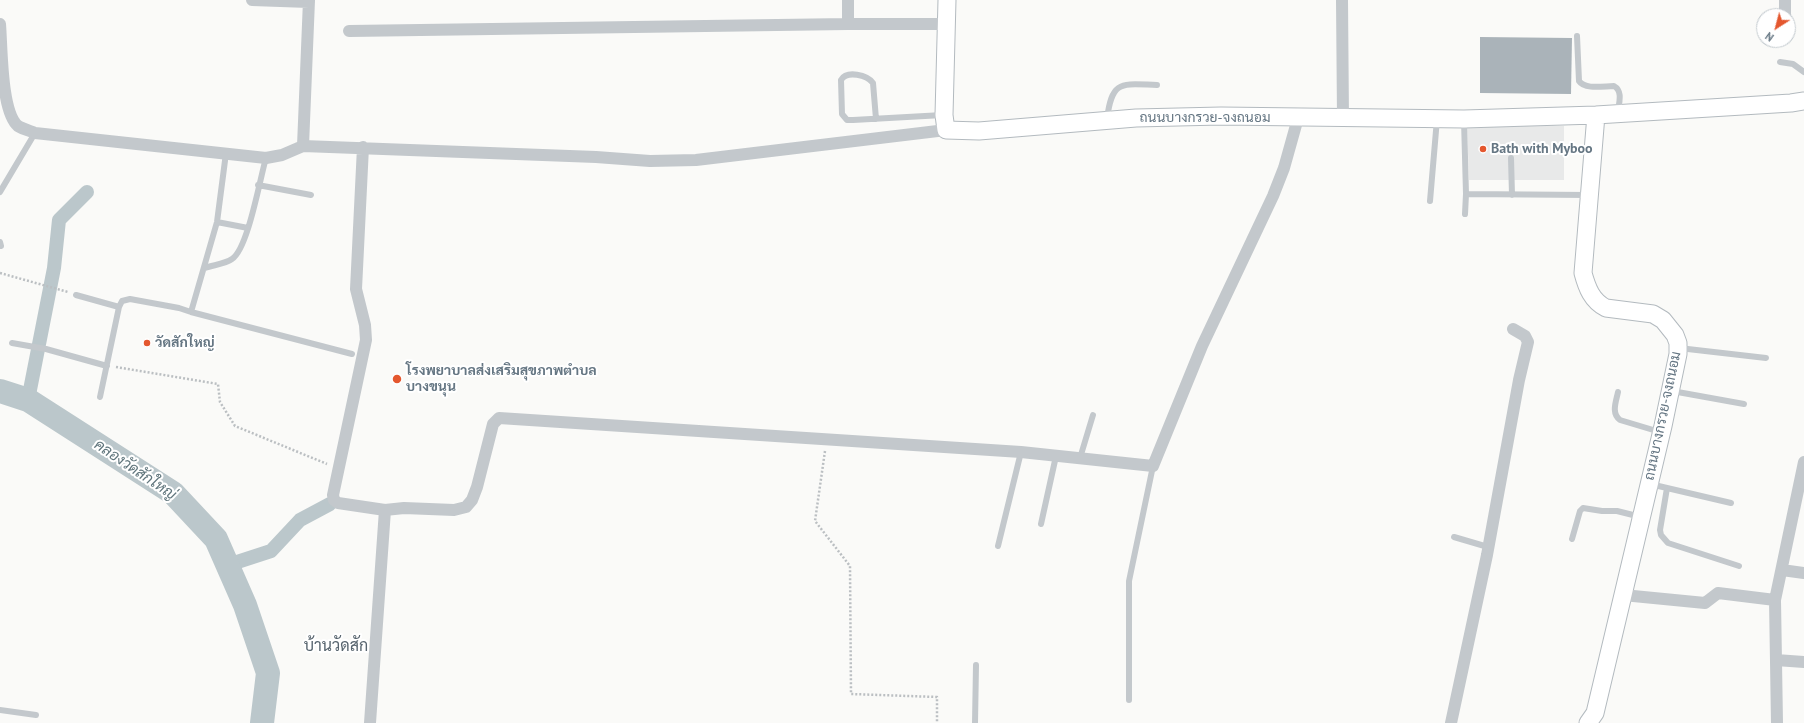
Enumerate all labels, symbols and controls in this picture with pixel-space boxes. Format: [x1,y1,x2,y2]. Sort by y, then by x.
north arrow [1756,8,1796,48]
text: N [1762,29,1777,45]
street label: ถนนบางกรวย-จงถนอม [1139,110,1271,126]
place label: Bath with Myboo [1491,141,1593,157]
marker: Bath with Myboo [1478,144,1488,154]
place label: วัดสักใหญ่ [155,335,215,351]
marker: วัดสักใหญ่ [142,338,152,348]
street label: ถนนบางกรวย-จงถนอม [1641,350,1685,482]
place label: โรงพยาบาลส่งเสริมสุขภาพตำบล บางขนุน [406,363,597,396]
marker: โรงพยาบาลส่งเสริมสุขภาพตำบล บางขนุน [391,373,403,385]
water label: คลองวัดสักใหญ่ [91,436,179,504]
district label: บ้านวัดสัก [304,636,368,656]

